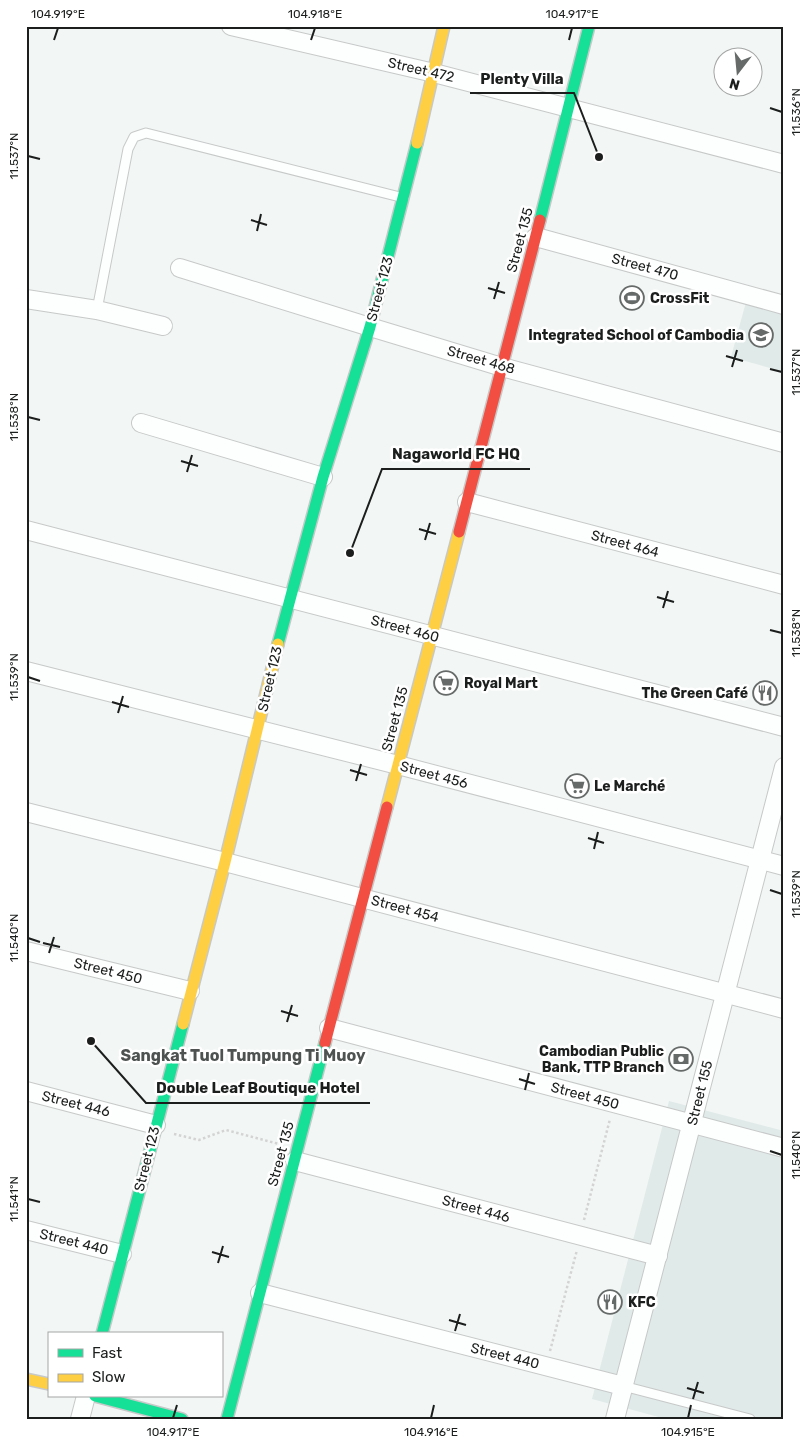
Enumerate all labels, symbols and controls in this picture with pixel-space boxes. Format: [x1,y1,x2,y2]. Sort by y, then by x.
text: 104.919°E [31,7,85,21]
text: 104.918°E [288,7,342,21]
text: 104.917°E [546,7,598,21]
north arrow [712,48,762,98]
street label: Street 472 [386,54,456,86]
callout: Plenty Villa [470,63,574,93]
text: Plenty Villa [480,70,564,88]
text: N [727,74,742,94]
text: 11.536°N [789,88,803,136]
text: 11.537°N [7,133,21,179]
street label: Street 135 [503,206,537,274]
street label: Street 470 [610,250,680,284]
street label: Street 123 [363,255,397,323]
sports icon: CrossFit [619,285,645,311]
place label: CrossFit [650,290,710,307]
school or university icon: Integrated School of Cambodia [748,322,774,348]
place label: Integrated School of Cambodia [528,327,744,344]
street label: Street 468 [445,342,517,378]
text: 11.537°N [789,349,803,395]
text: 11.538°N [7,393,21,441]
callout: Nagaworld FC HQ [382,439,530,469]
text: Nagaworld FC HQ [392,445,520,463]
street label: Street 464 [589,527,661,561]
text: 11.538°N [789,609,803,657]
street label: Street 460 [369,612,441,646]
street label: Street 123 [254,645,286,713]
text: 11.539°N [7,653,21,701]
supermarket icon: Royal Mart [433,670,459,696]
place label: Royal Mart [464,675,538,692]
restaurant icon: The Green Café [752,680,778,706]
street label: Street 135 [378,685,412,753]
place label: The Green Café [642,685,748,702]
street label: Street 456 [398,758,470,792]
supermarket icon: Le Marché [564,773,590,799]
place label: Le Marché [594,778,665,795]
text: 11.539°N [789,870,803,918]
street label: Street 454 [369,892,441,926]
text: 11.540°N [7,914,21,962]
street label: Street 450 [72,954,144,988]
place label: Cambodian Public Bank, TTP Branch [539,1043,664,1076]
district label: Sangkat Tuol Tumpung Ti Muoy [121,1046,366,1065]
bank icon: Cambodian Public Bank, TTP Branch [668,1046,694,1072]
street label: Street 155 [684,1059,716,1127]
callout: Double Leaf Boutique Hotel [146,1073,370,1103]
text: Double Leaf Boutique Hotel [156,1079,360,1097]
street label: Street 450 [549,1079,621,1113]
street label: Street 446 [40,1087,112,1121]
street label: Street 135 [264,1120,298,1188]
street label: Street 123 [131,1125,163,1193]
text: 11.540°N [789,1131,803,1179]
text: 11.541°N [7,1176,21,1222]
street label: Street 446 [440,1192,512,1226]
street label: Street 440 [38,1225,110,1259]
restaurant icon: KFC [597,1289,623,1315]
place label: KFC [628,1294,656,1311]
legend [48,1332,222,1398]
street label: Street 440 [469,1339,541,1373]
text: Fast [92,1344,122,1362]
text: Slow [92,1368,125,1386]
text: 104.917°E [147,1425,199,1439]
text: 104.916°E [404,1425,458,1439]
text: 104.915°E [661,1425,715,1439]

